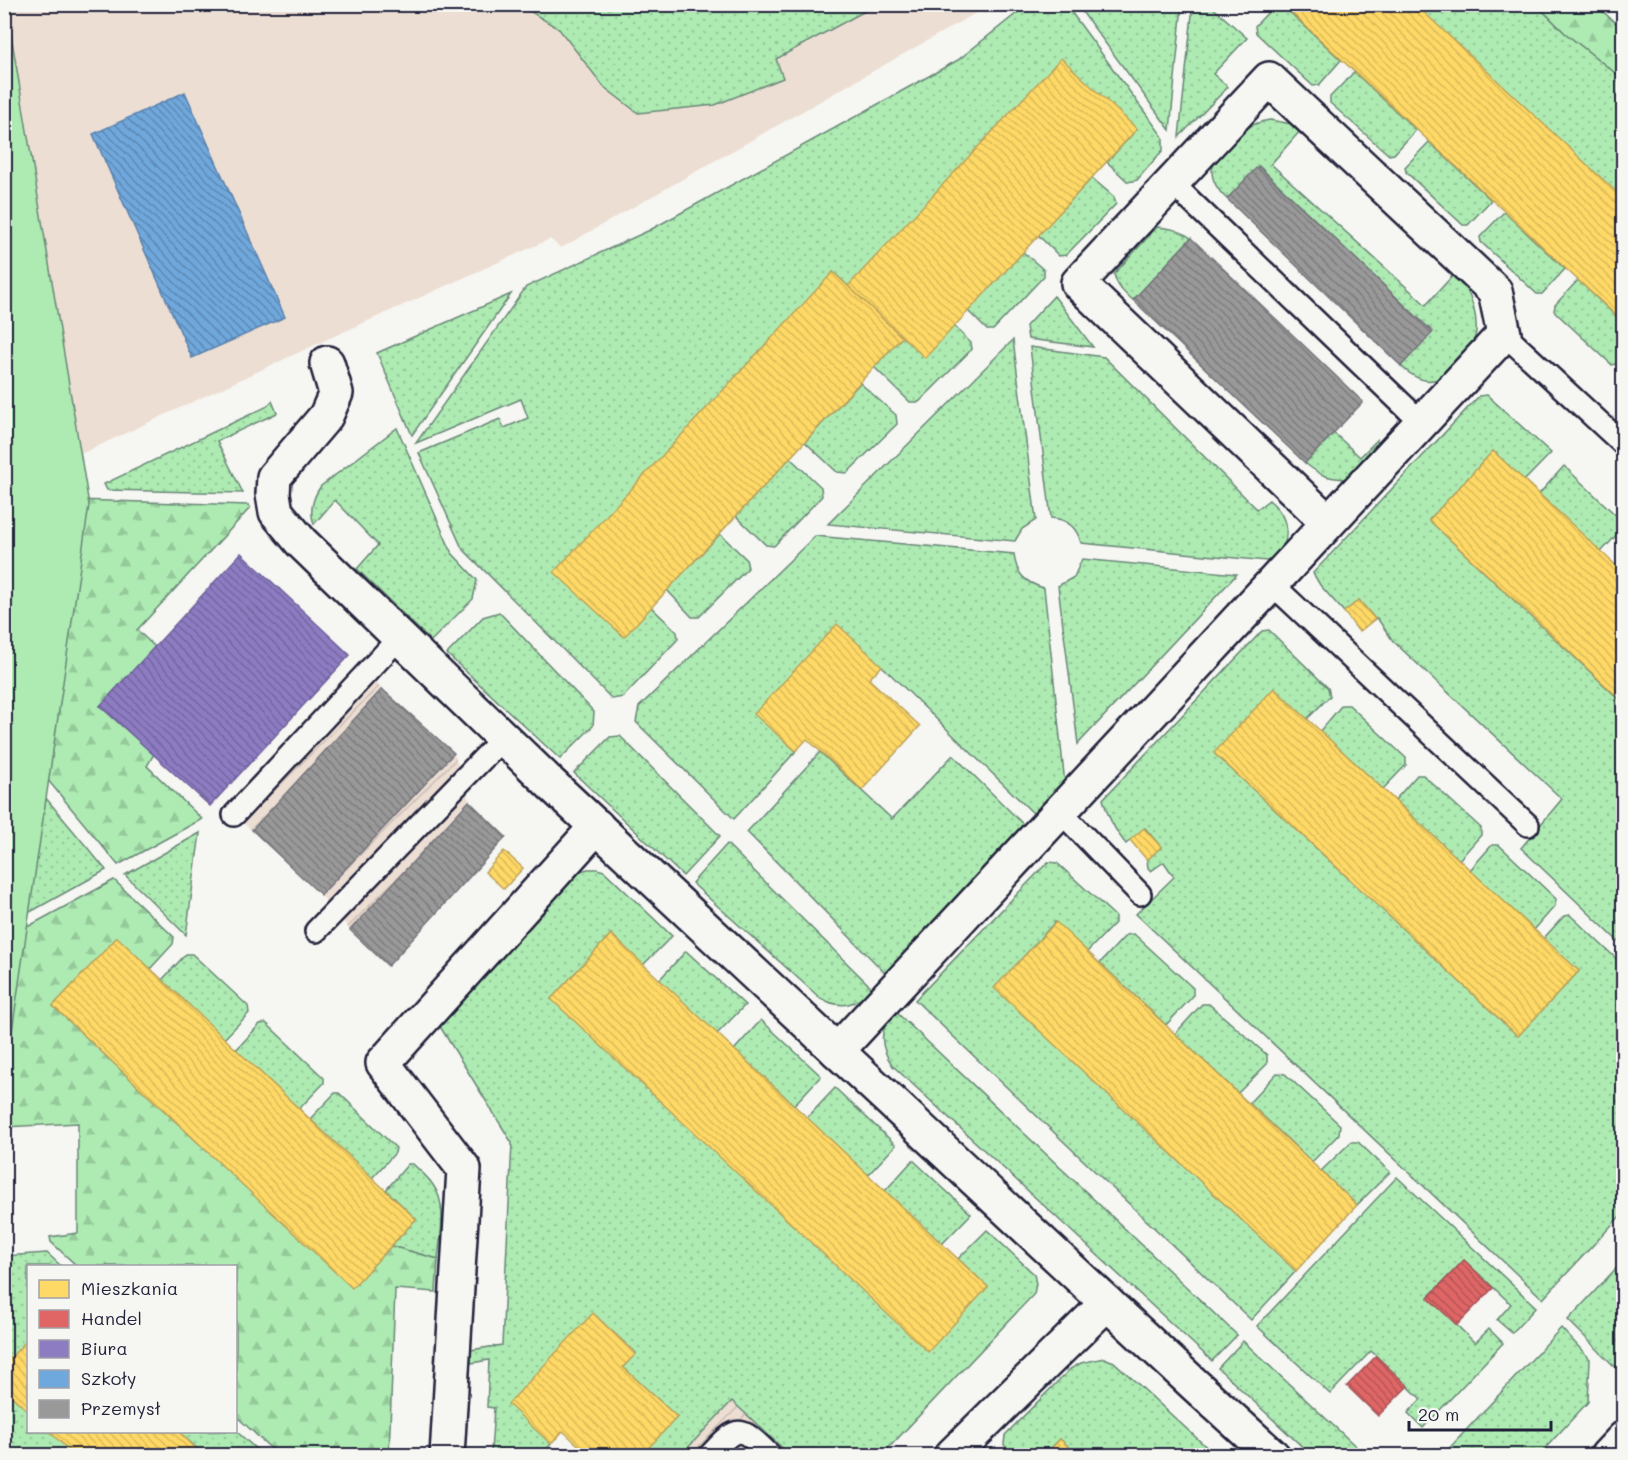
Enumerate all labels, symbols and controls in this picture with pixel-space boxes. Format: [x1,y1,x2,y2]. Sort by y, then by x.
legend [27,1265,237,1433]
text: Mieszkania [81,1276,178,1300]
text: Handel [81,1306,142,1330]
text: Biura [81,1336,128,1360]
text: Szkoły [81,1366,136,1390]
scale bar [1409,1394,1552,1432]
text: Przemysł [81,1396,161,1420]
text: 20 m [1418,1402,1459,1426]

